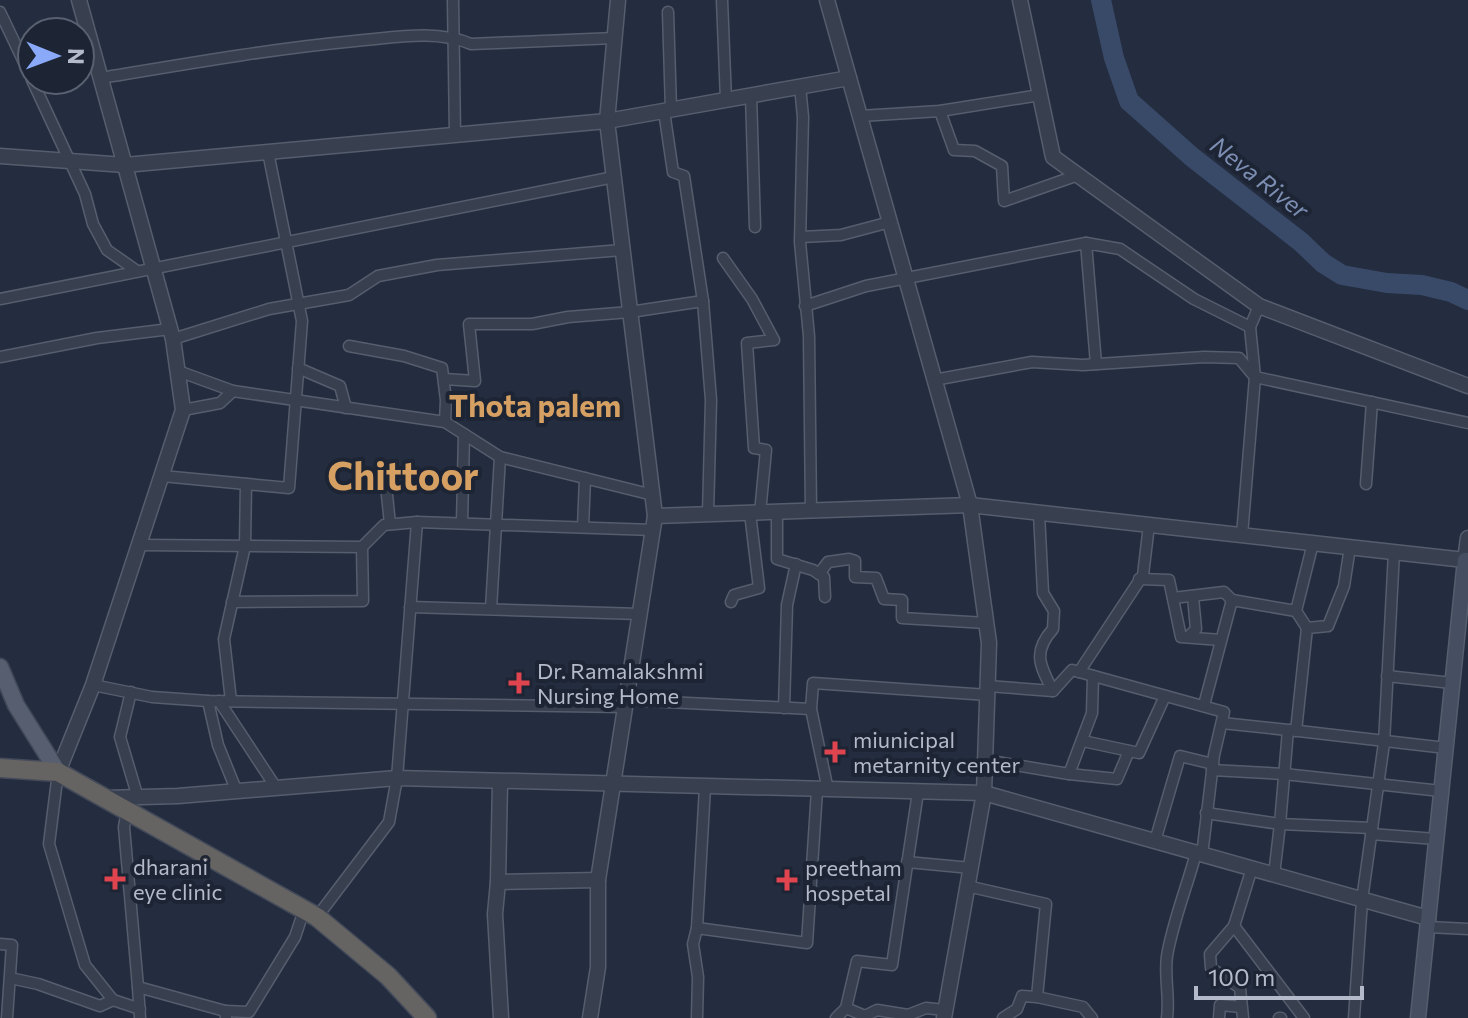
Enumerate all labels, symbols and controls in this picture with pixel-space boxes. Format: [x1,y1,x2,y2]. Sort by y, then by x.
north arrow [16,16,96,96]
text: N [63,48,90,65]
water label: Neva River [1205,130,1316,225]
district label: Thota palem [449,386,621,423]
district label: Chittoor [327,451,479,498]
place label: Dr. Ramalakshmi Nursing Home [537,657,704,709]
marker: Dr. Ramalakshmi Nursing Home [508,672,530,694]
place label: miunicipal metarnity center [853,726,1020,778]
marker: miunicipal metarnity center [824,741,846,763]
place label: dharani eye clinic [133,853,222,905]
place label: preetham hospetal [805,854,902,906]
marker: dharani eye clinic [104,868,126,890]
marker: preetham hospetal [776,869,798,891]
scale bar [1196,950,1362,1000]
text: 100 m [1208,962,1275,991]

